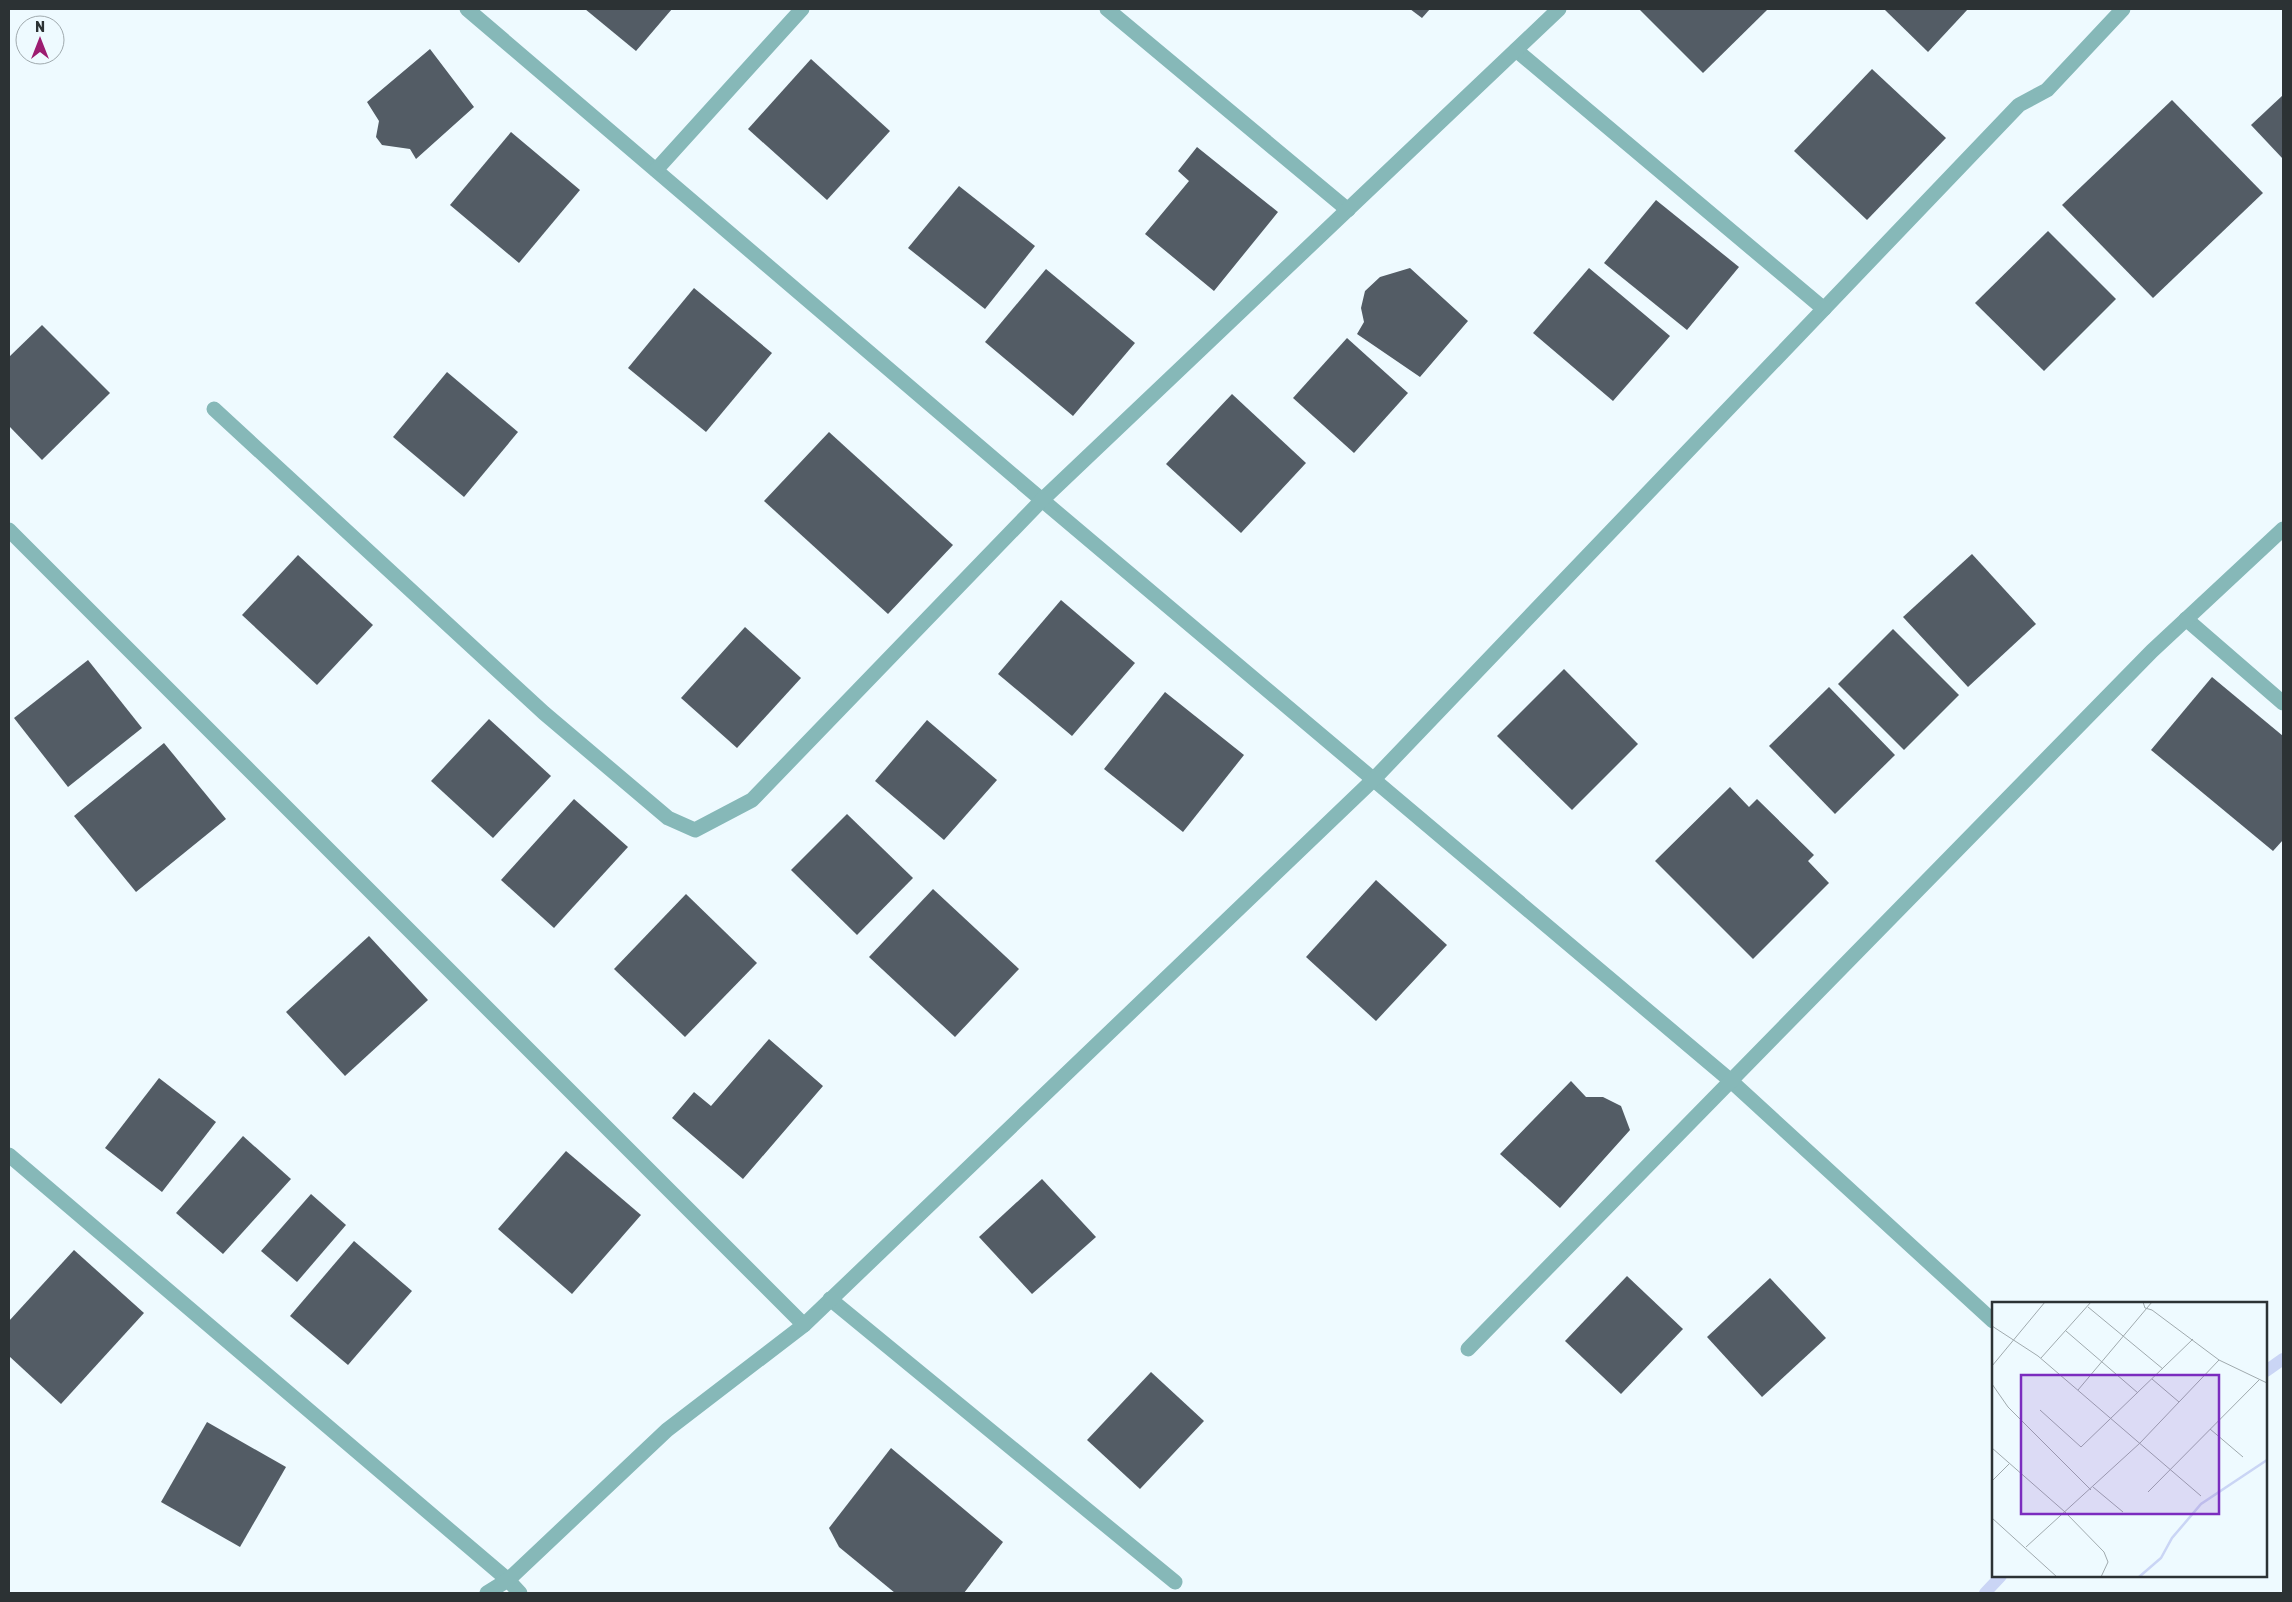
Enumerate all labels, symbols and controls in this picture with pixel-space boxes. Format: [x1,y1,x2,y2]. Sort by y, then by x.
north arrow [15,15,65,65]
text: N [35,19,45,36]
inset map [1992,1302,2267,1577]

